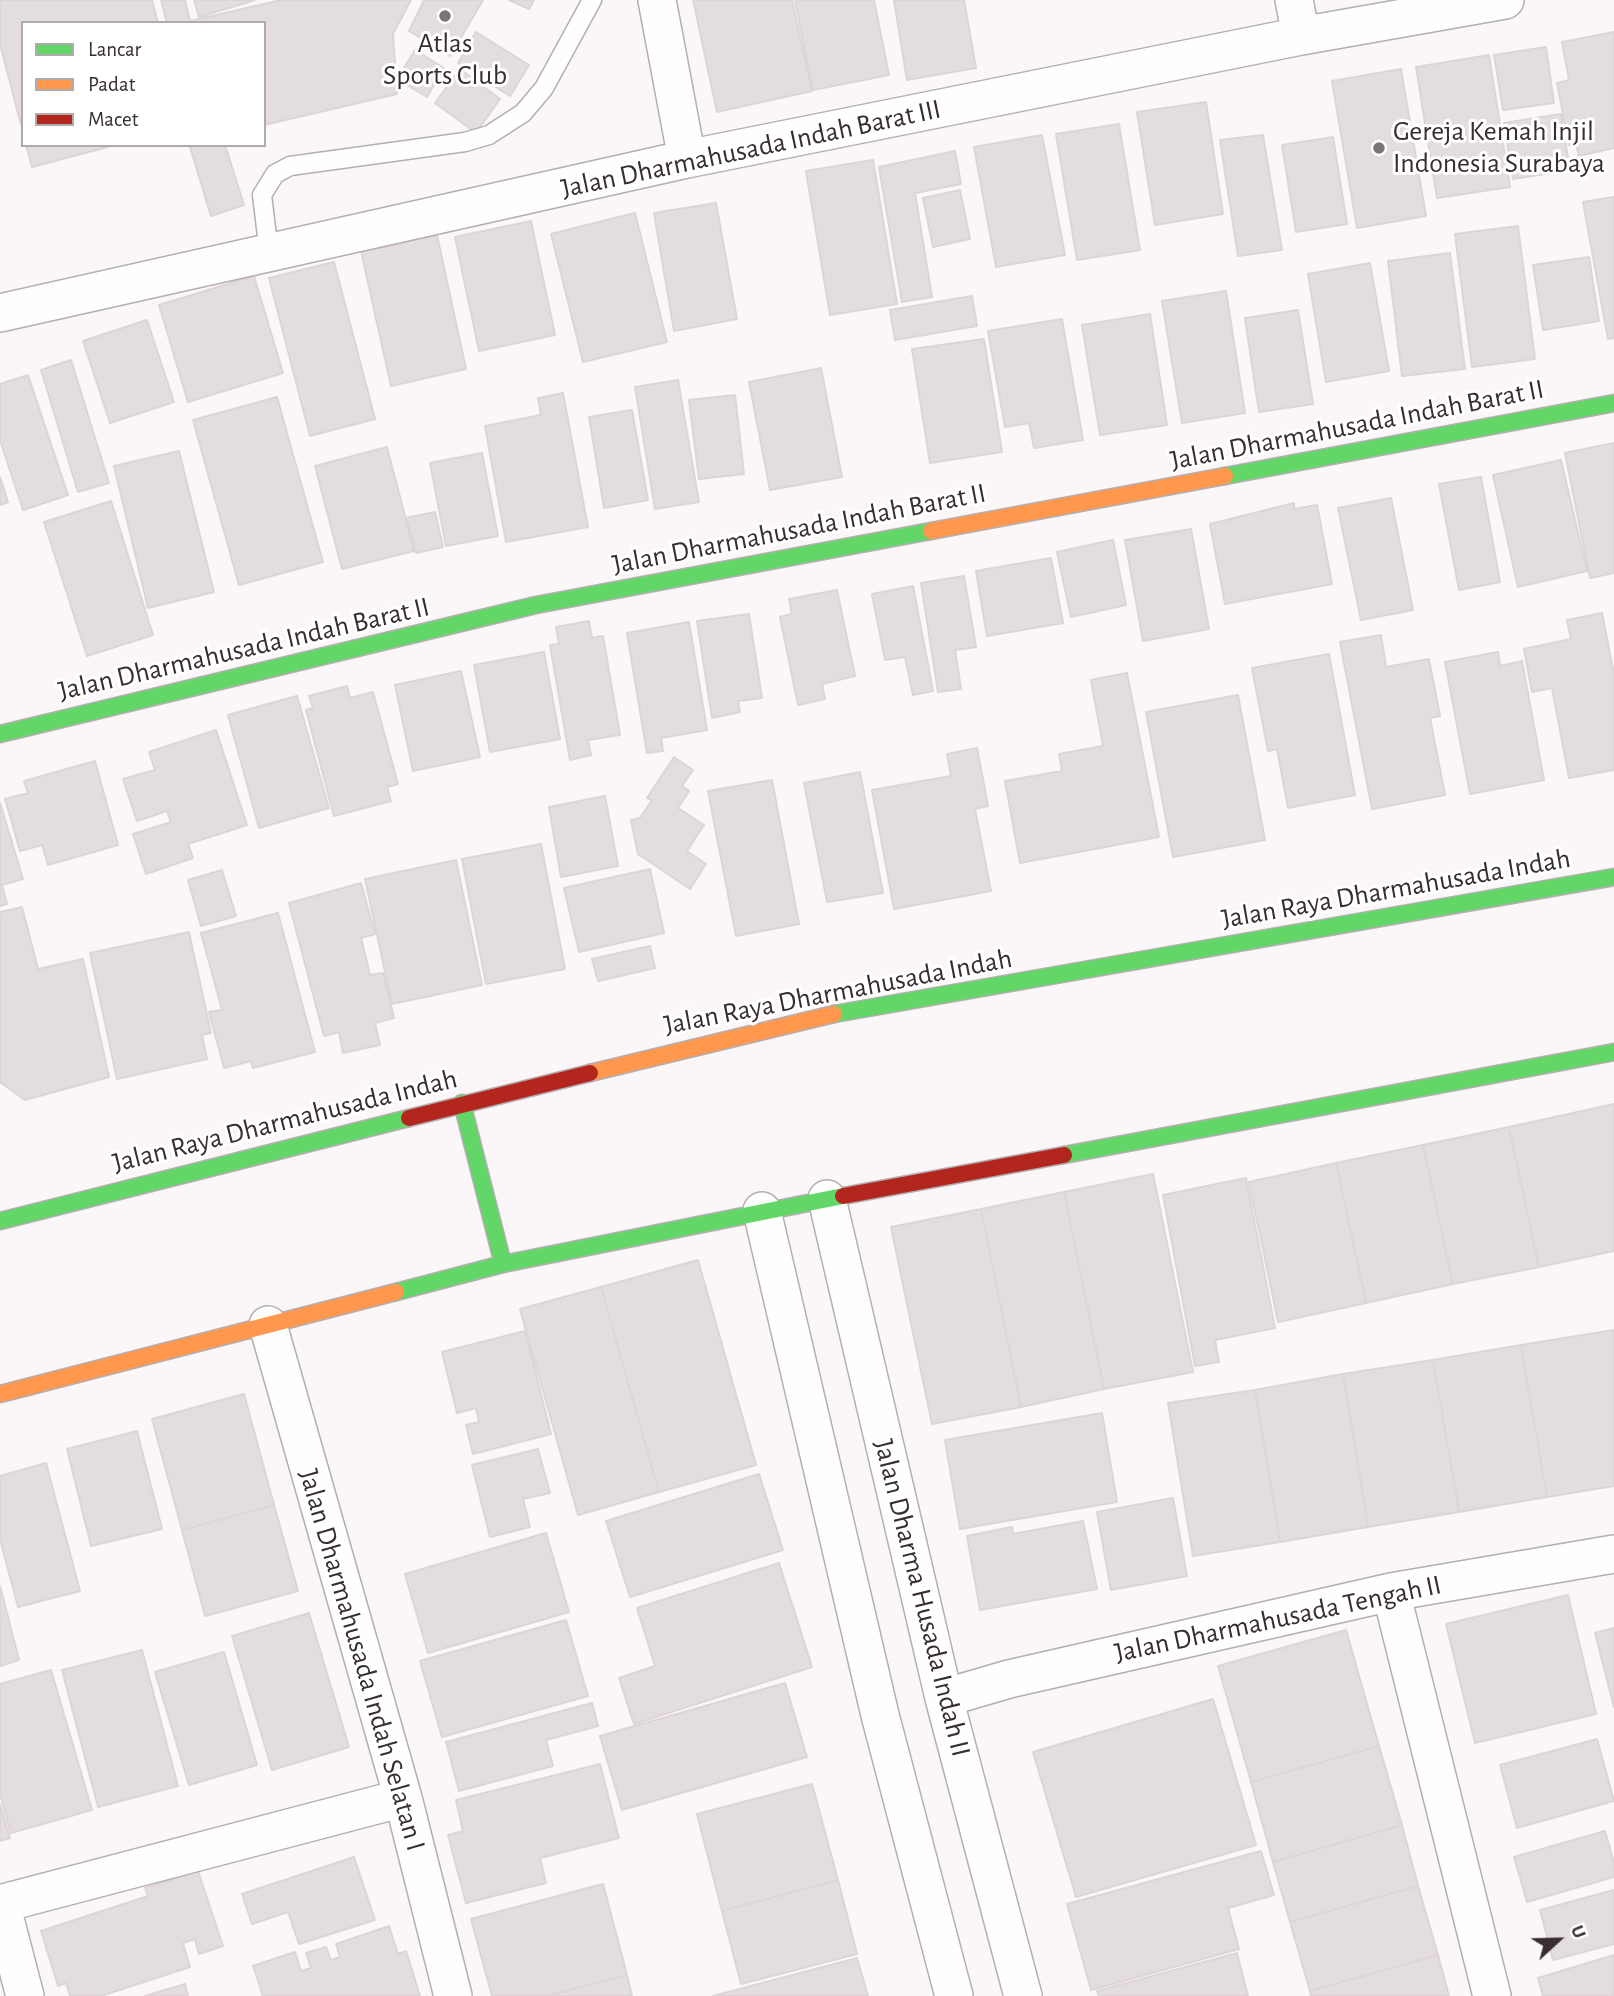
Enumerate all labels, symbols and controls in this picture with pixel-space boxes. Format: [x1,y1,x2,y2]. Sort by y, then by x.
marker: Atlas Sports Club [437,8,453,24]
legend [21,21,266,147]
place label: Atlas Sports Club [383,27,507,93]
text: Lancar [88,39,141,60]
text: Padat [88,74,135,95]
street label: Jalan Dharmahusada Indah Barat III [558,92,944,206]
text: Macet [88,109,139,130]
place label: Gereja Kemah Injil Indonesia Surabaya [1393,115,1605,181]
marker: Gereja Kemah Injil Indonesia Surabaya [1371,140,1387,156]
street label: Jalan Dharmahusada Indah Barat II [1167,372,1547,478]
street label: Jalan Dharmahusada Indah Barat II [609,476,989,582]
street label: Jalan Dharmahusada Indah Barat II [55,590,433,708]
street label: Jalan Raya Dharmahusada Indah [1219,842,1573,936]
street label: Jalan Raya Dharmahusada Indah [661,942,1015,1042]
street label: Jalan Raya Dharmahusada Indah [109,1062,461,1180]
street label: Jalan Dharma Husada Indah II [866,1436,978,1760]
street label: Jalan Dharmahusada Indah Selatan I [291,1465,433,1855]
street label: Jalan Dharmahusada Tengah II [1112,1568,1444,1670]
north arrow [1523,1905,1593,1975]
text: U [1567,1923,1589,1941]

